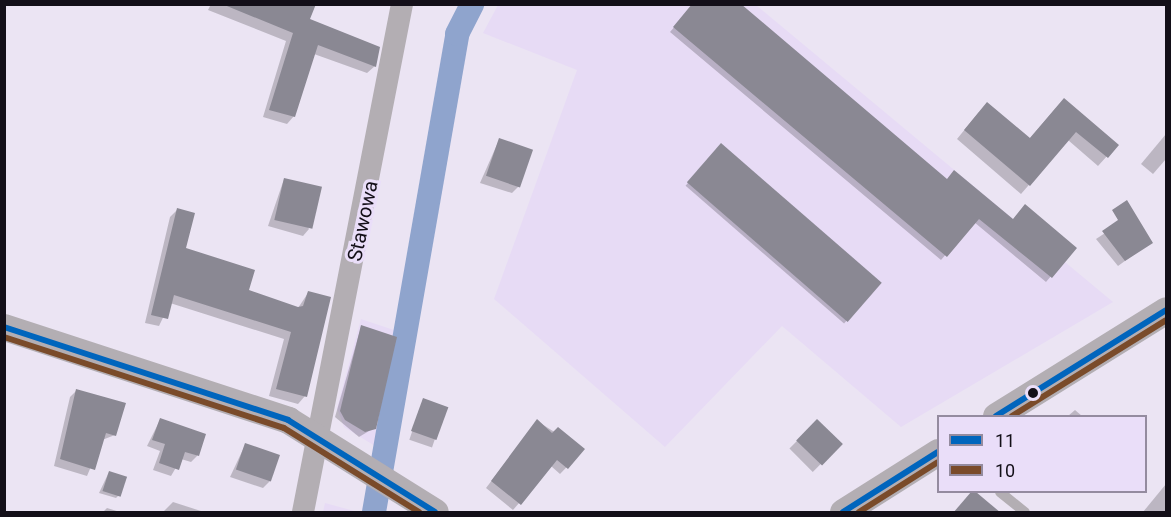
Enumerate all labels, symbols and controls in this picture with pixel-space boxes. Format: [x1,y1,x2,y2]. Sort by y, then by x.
street label: Stawowa [343,179,383,263]
unlabelled marker [1027,387,1039,399]
legend [937,415,1147,493]
text: 11 [995,430,1015,451]
text: 10 [995,460,1015,481]

